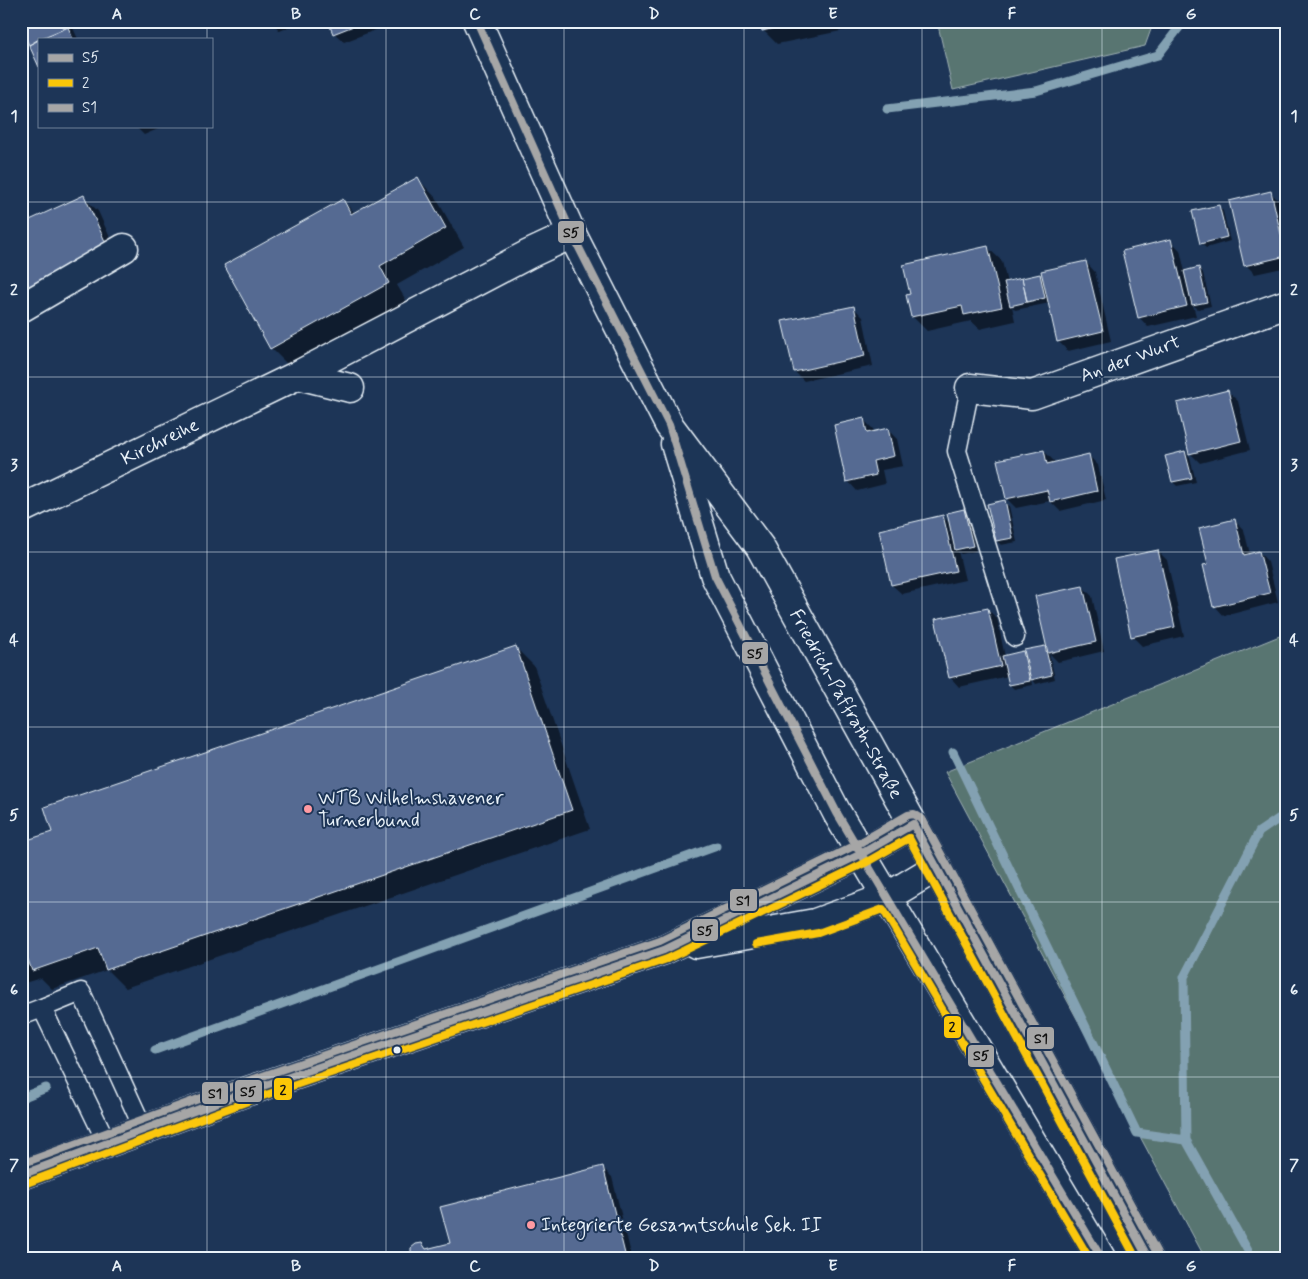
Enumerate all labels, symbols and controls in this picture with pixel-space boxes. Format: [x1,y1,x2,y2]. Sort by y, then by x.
text: A [112,4,122,25]
text: B [291,4,301,25]
text: C [469,4,481,25]
text: D [648,4,660,25]
text: E [828,4,838,25]
text: F [1008,4,1017,25]
text: G [1186,4,1197,25]
legend [38,38,212,128]
text: S5 [82,48,99,68]
text: 2 [82,74,89,94]
text: S1 [82,98,97,118]
text: 1 [10,106,18,127]
text: 1 [1290,106,1298,127]
line badge: S5 [557,220,585,244]
text: S5 [563,224,580,242]
text: 2 [10,280,18,301]
text: 2 [1290,280,1298,301]
street label: An der Wurt [1077,329,1184,389]
street label: Kirchreihe [117,412,203,472]
text: 3 [10,455,18,476]
text: 3 [1290,455,1298,476]
street label: Friedrich-Paffrath-Straße [783,605,909,803]
text: 4 [9,630,19,651]
text: 4 [1289,630,1299,651]
line badge: S5 [741,641,769,665]
text: S5 [747,645,764,663]
place label: WTB Wilhelmshavener Turnerbund [318,786,504,833]
marker: WTB Wilhelmshavener Turnerbund [302,803,314,815]
text: 5 [9,805,19,826]
text: 5 [1289,805,1299,826]
line badge: S1 [729,888,758,912]
text: S1 [736,892,750,910]
line badge: S5 [691,918,719,942]
text: S5 [697,922,714,940]
text: 6 [10,980,18,1001]
text: 6 [1290,980,1298,1001]
line badge: 2 [943,1015,962,1039]
text: 2 [949,1018,956,1036]
line badge: S1 [1026,1026,1055,1050]
text: S1 [1034,1030,1048,1048]
line badge: S5 [967,1044,995,1068]
unlabelled marker [392,1045,402,1055]
text: S5 [973,1047,990,1065]
line badge: 2 [273,1077,293,1101]
line badge: S5 [234,1079,263,1103]
line badge: S1 [201,1081,229,1105]
text: 2 [280,1081,287,1099]
text: S5 [240,1083,257,1101]
text: S1 [208,1085,222,1103]
text: 7 [9,1155,19,1176]
text: 7 [1289,1155,1299,1176]
place label: Integrierte Gesamtschule Sek. II [541,1213,822,1240]
marker: Integrierte Gesamtschule Sek. II [525,1219,537,1231]
text: A [112,1256,122,1277]
text: B [291,1256,301,1277]
text: C [469,1256,481,1277]
text: D [648,1256,660,1277]
text: E [828,1256,838,1277]
text: F [1008,1256,1017,1277]
text: G [1186,1256,1197,1277]

